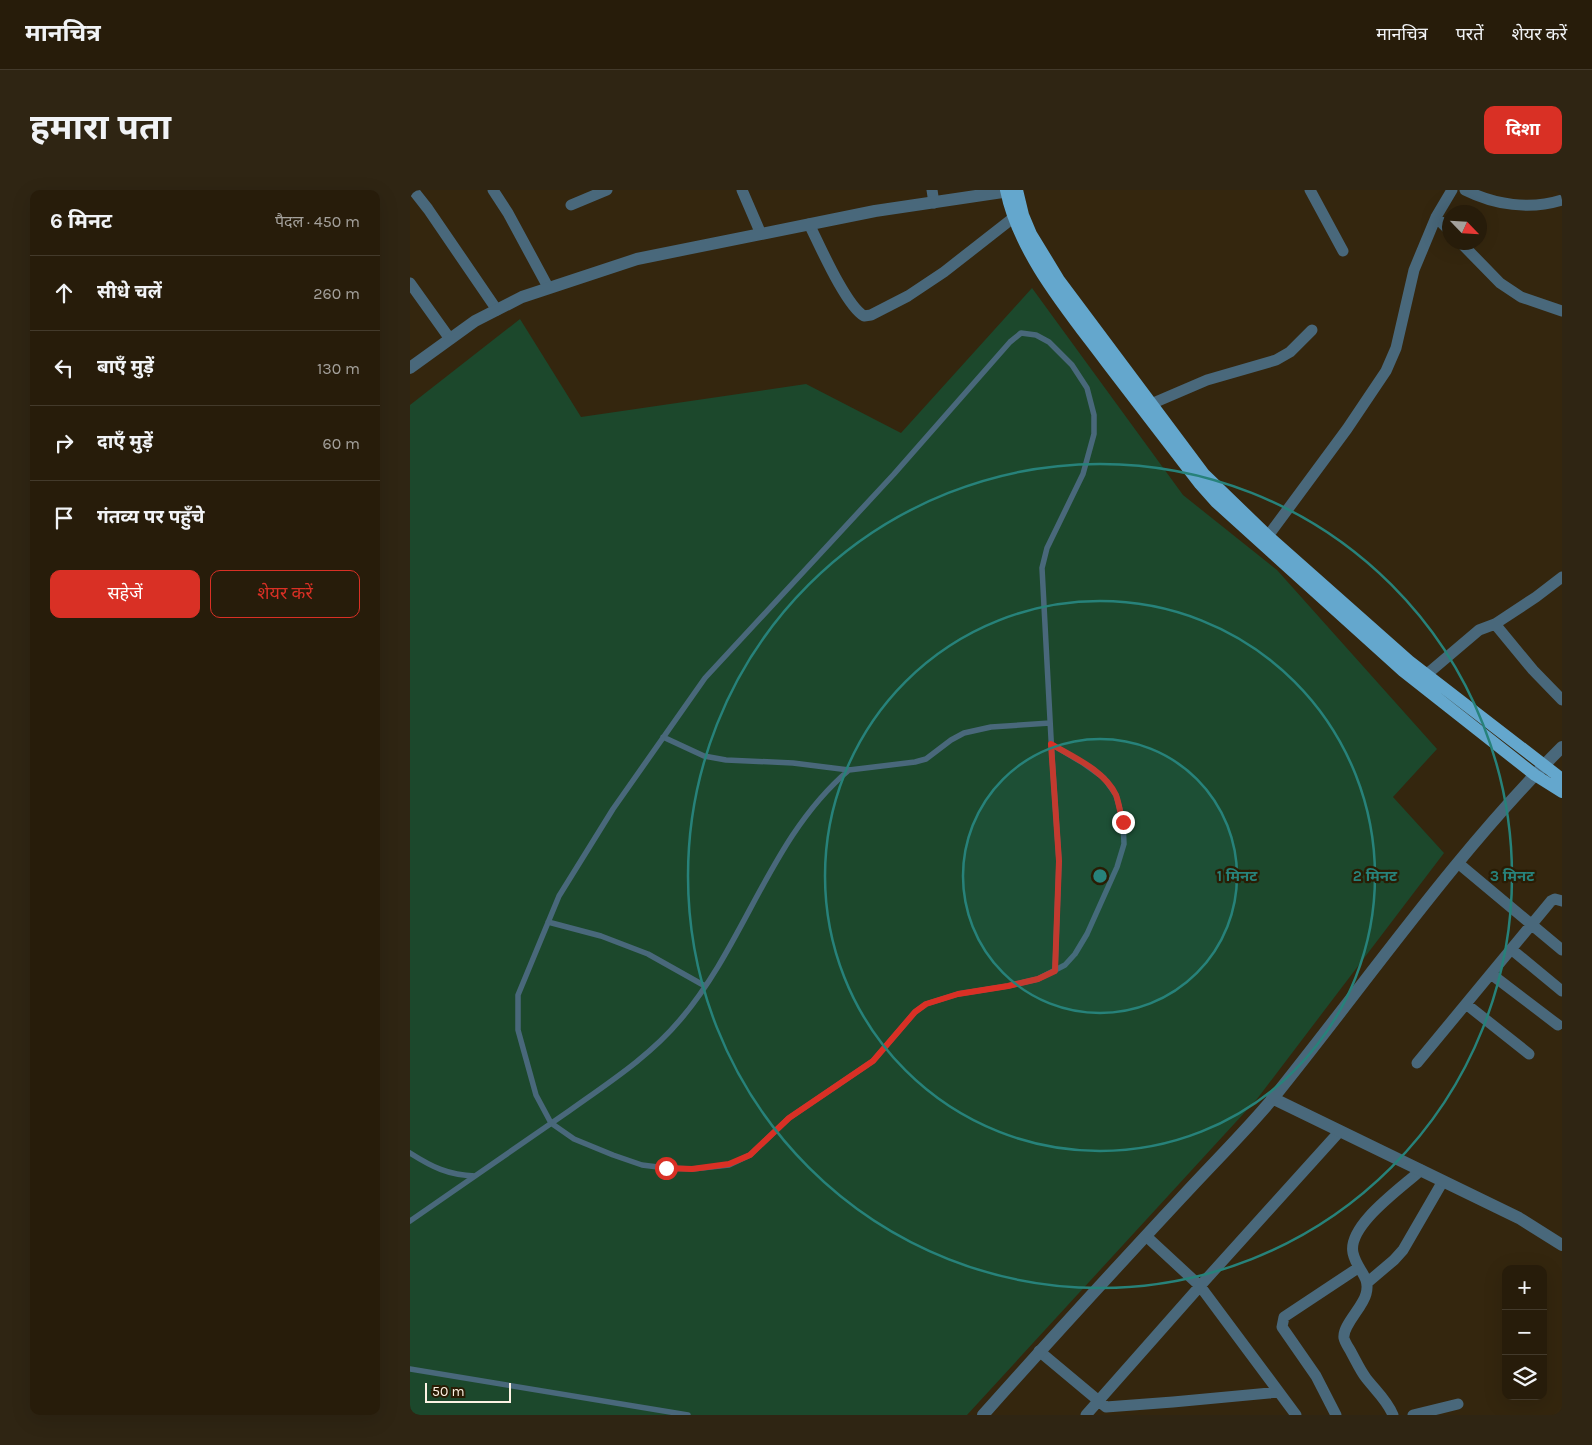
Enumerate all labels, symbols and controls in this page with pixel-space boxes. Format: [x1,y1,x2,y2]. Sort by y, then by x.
text: मानचित्र [25,19,101,47]
text: मानचित्र [1376,23,1428,45]
text: परतें [1456,23,1483,45]
text: शेयर करें [1511,23,1567,45]
button: दिशा [1484,106,1562,154]
text: हमारा पता [30,107,171,148]
north arrow [1442,205,1487,250]
text: 6 मिनट [50,209,112,233]
text: पैदल · 450 m [275,212,360,231]
icon: ahead [50,279,78,307]
text: सीधे चलें [97,281,162,303]
text: 260 m [313,284,360,303]
icon: left [50,354,78,382]
text: बाएँ मुड़ें [97,356,154,378]
text: 130 m [317,359,360,378]
icon: right [50,429,78,457]
text: दाएँ मुड़ें [97,431,153,453]
text: 60 m [323,434,360,453]
icon: arrive [50,504,78,532]
text: गंतव्य पर पहुँचे [97,506,204,528]
button: सहेजें [50,570,200,618]
button: शेयर करें [210,570,360,618]
route end [1112,811,1135,834]
centre of rings [1091,867,1109,885]
text: 1 मिनट [1217,867,1258,885]
text: 2 मिनट [1353,867,1398,885]
text: 3 मिनट [1490,867,1535,885]
route start [655,1157,678,1180]
map controls [1502,1265,1547,1400]
button: + [1502,1265,1547,1310]
button: − [1502,1310,1547,1355]
button: layers [1502,1355,1547,1400]
scale bar [425,1380,511,1403]
text: 50 m [432,1383,465,1400]

